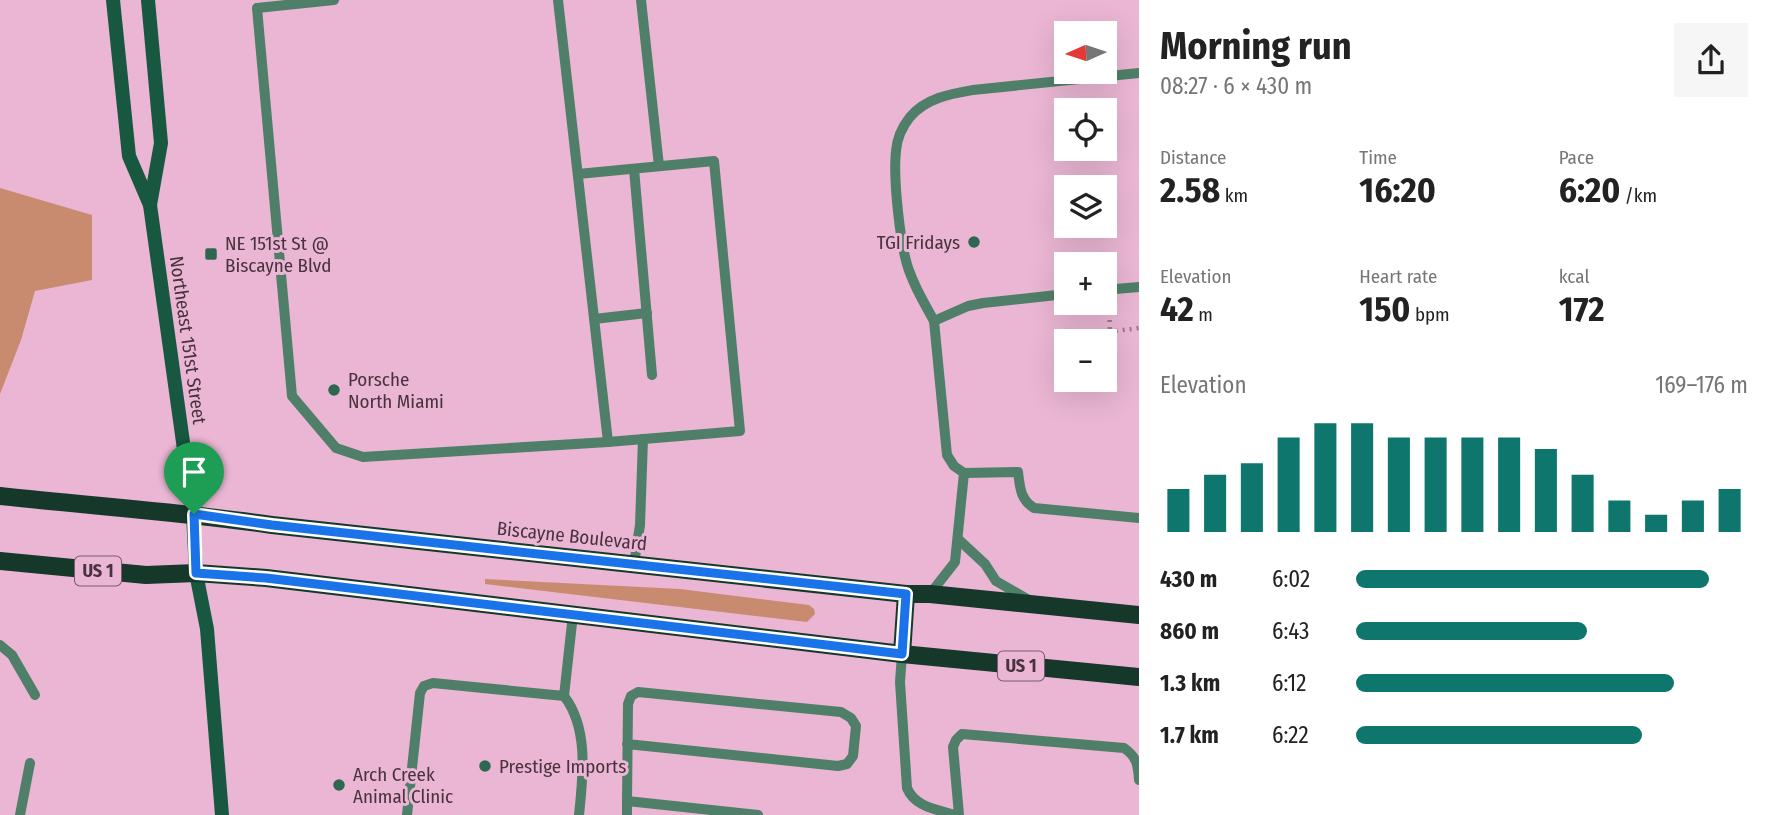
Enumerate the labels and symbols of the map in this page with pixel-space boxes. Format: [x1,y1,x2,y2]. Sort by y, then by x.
north arrow [1054,21,1116,84]
place label: TGI Fridays [877,231,960,254]
place label: NE 151st St @ Biscayne Blvd [225,232,331,277]
marker: TGI Fridays [966,234,982,250]
marker: NE 151st St @ Biscayne Blvd [203,246,219,262]
street label: Northeast 151st Street [165,254,211,426]
place label: Porsche North Miami [348,368,444,413]
marker: Porsche North Miami [326,382,342,398]
pin [164,442,224,514]
street label: Biscayne Boulevard [496,517,648,555]
road number: US 1 [75,556,121,586]
road number: US 1 [998,652,1044,680]
place label: Prestige Imports [499,755,626,778]
marker: Prestige Imports [477,758,493,774]
place label: Arch Creek Animal Clinic [353,763,453,808]
marker: Arch Creek Animal Clinic [331,777,347,793]

